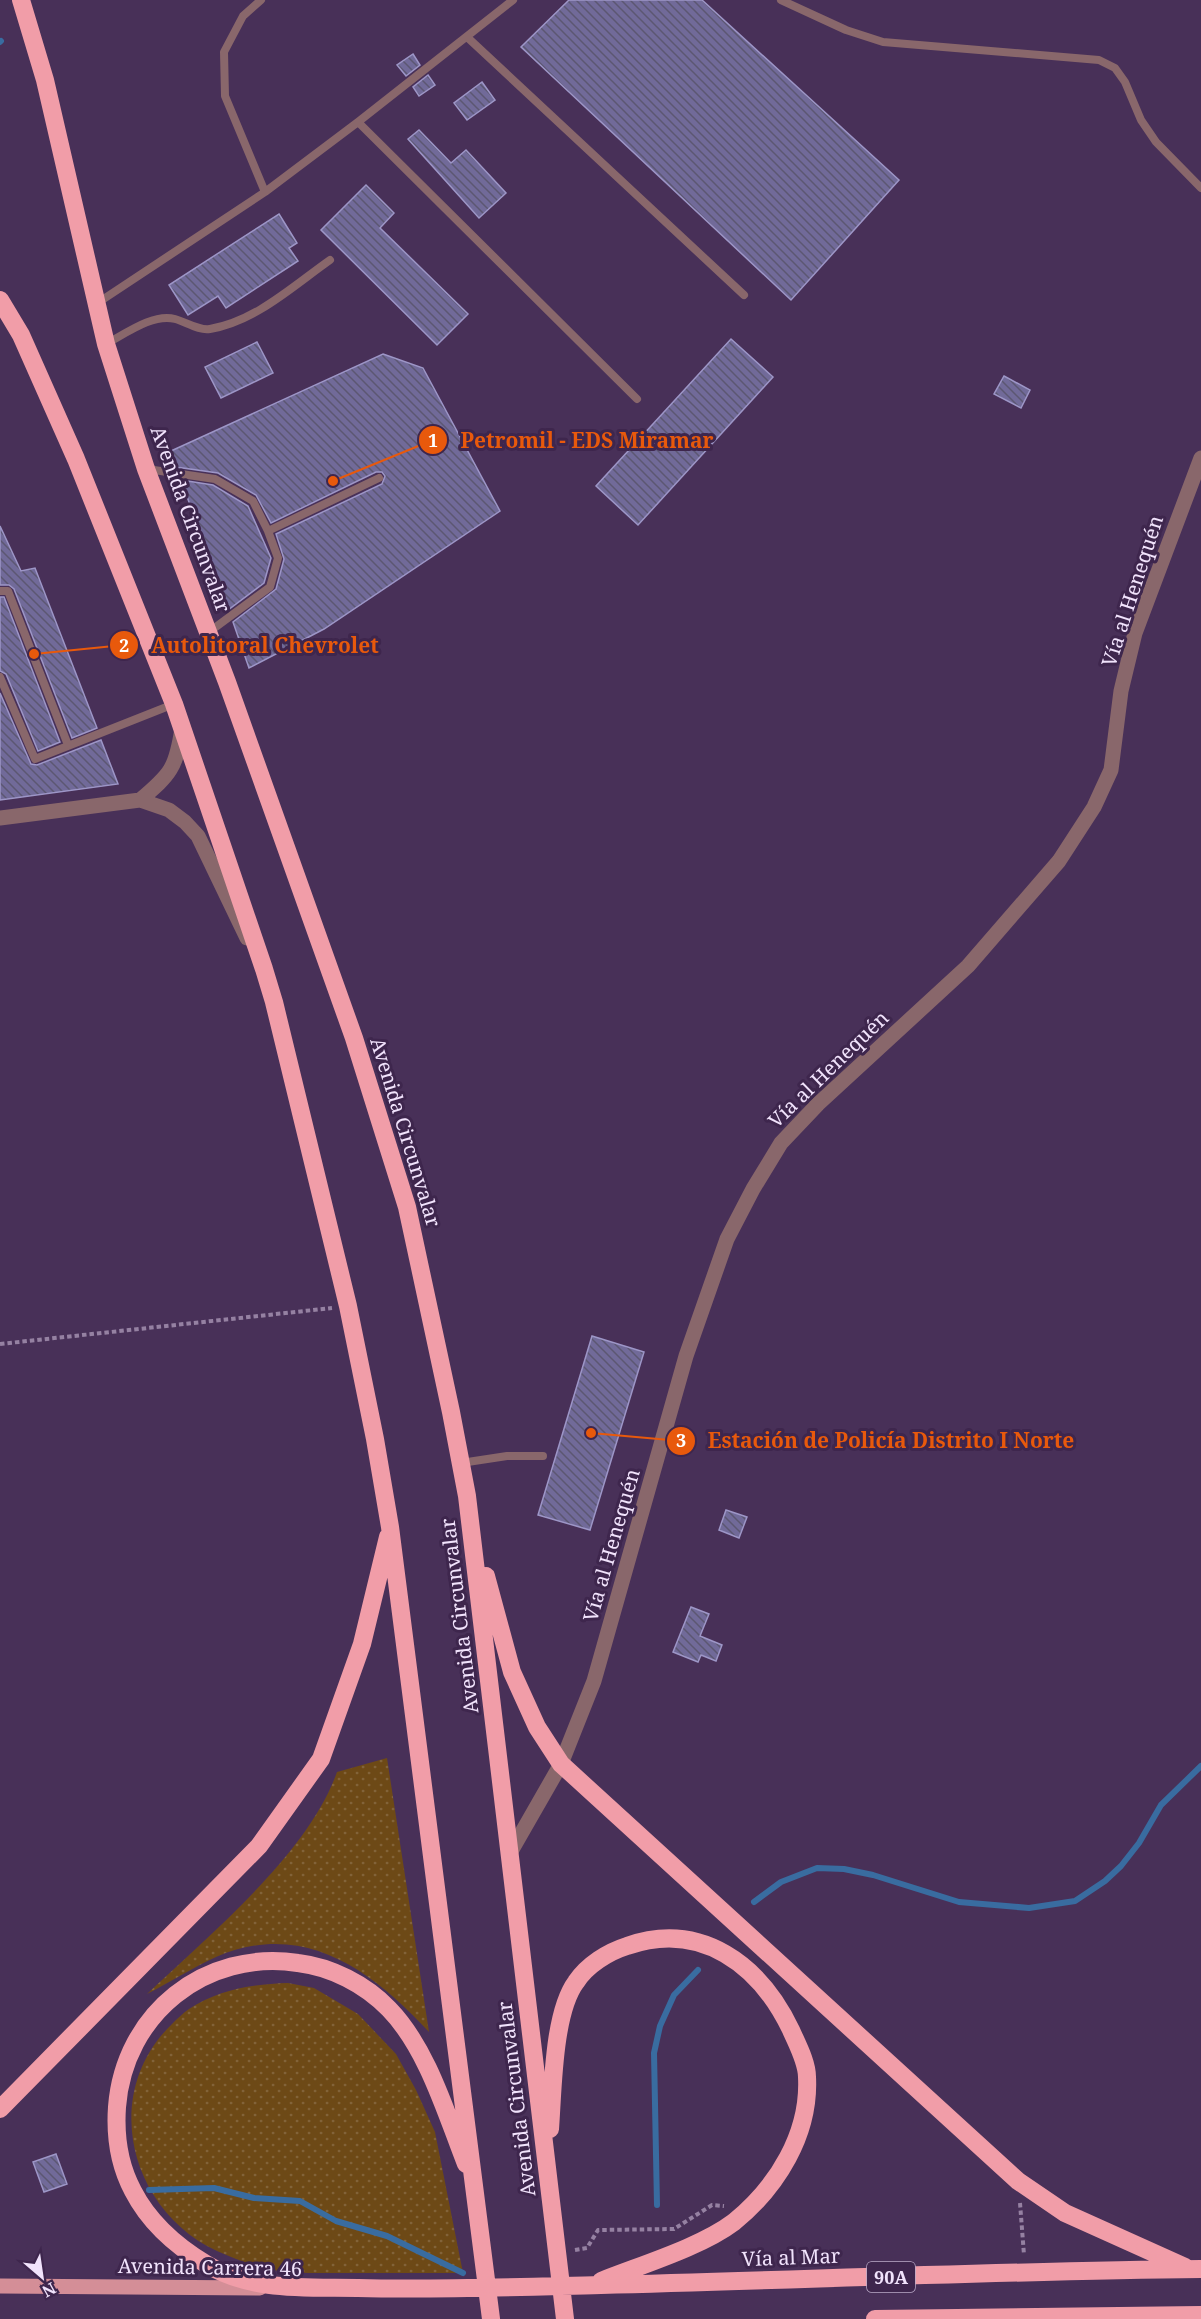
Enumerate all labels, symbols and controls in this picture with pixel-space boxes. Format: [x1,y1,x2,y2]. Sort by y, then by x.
callout: Petromil - EDS Miramar [418,421,725,460]
street label: Avenida Circunvalar [145,422,237,616]
text: Petromil - EDS Miramar [461,426,714,454]
text: 1 [428,428,438,452]
street label: Vía al Henequén [1095,512,1169,670]
callout: Autolitoral Chevrolet [109,626,391,665]
text: Autolitoral Chevrolet [151,631,379,659]
text: 2 [119,633,129,657]
street label: Vía al Henequén [762,1004,894,1134]
street label: Avenida Circunvalar [364,1034,448,1230]
callout: Estación de Policía Distrito I Norte [666,1421,1086,1460]
text: Estación de Policía Distrito I Norte [708,1426,1074,1454]
text: 3 [676,1428,686,1452]
street label: Vía al Henequén [576,1465,646,1625]
street label: Avenida Circunvalar [434,1516,484,1715]
street label: Avenida Circunvalar [491,1999,541,2198]
street label: Vía al Mar [741,2242,841,2272]
north arrow [12,2247,72,2307]
street label: Avenida Carrera 46 [118,2252,302,2282]
road number: 90A [867,2262,915,2292]
text: N [38,2277,60,2303]

